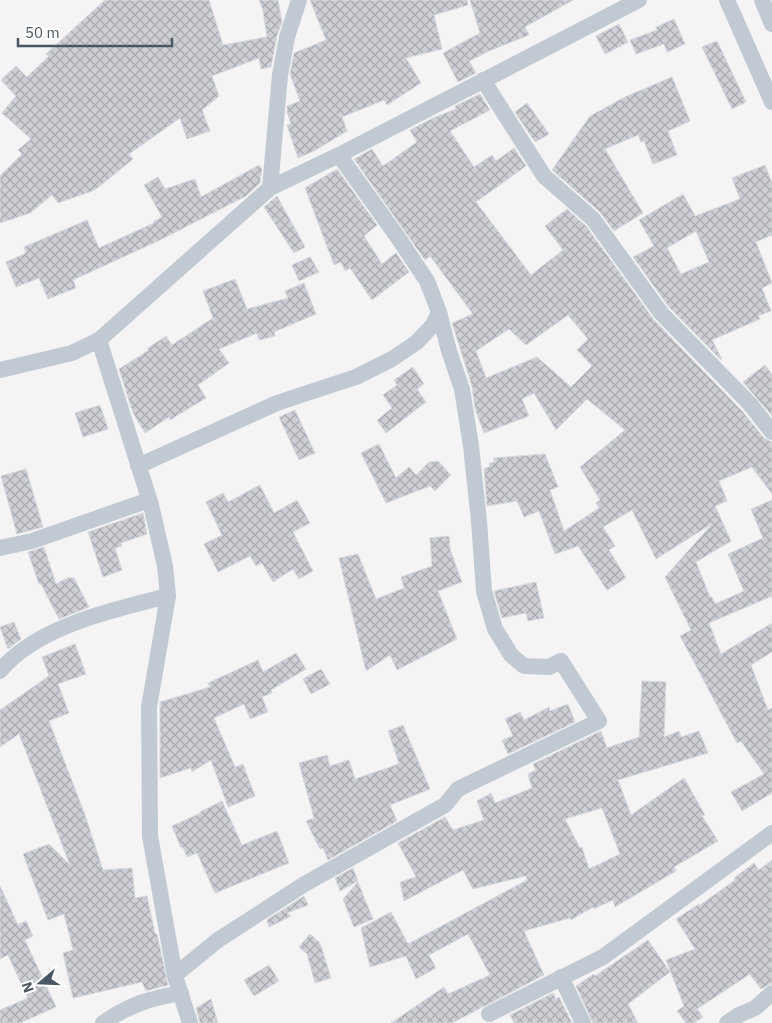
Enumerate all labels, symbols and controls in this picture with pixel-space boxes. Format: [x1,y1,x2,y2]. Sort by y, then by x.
scale bar [18,15,171,47]
text: 50 m [25,23,60,42]
north arrow [15,958,65,1008]
text: N [18,980,38,995]

